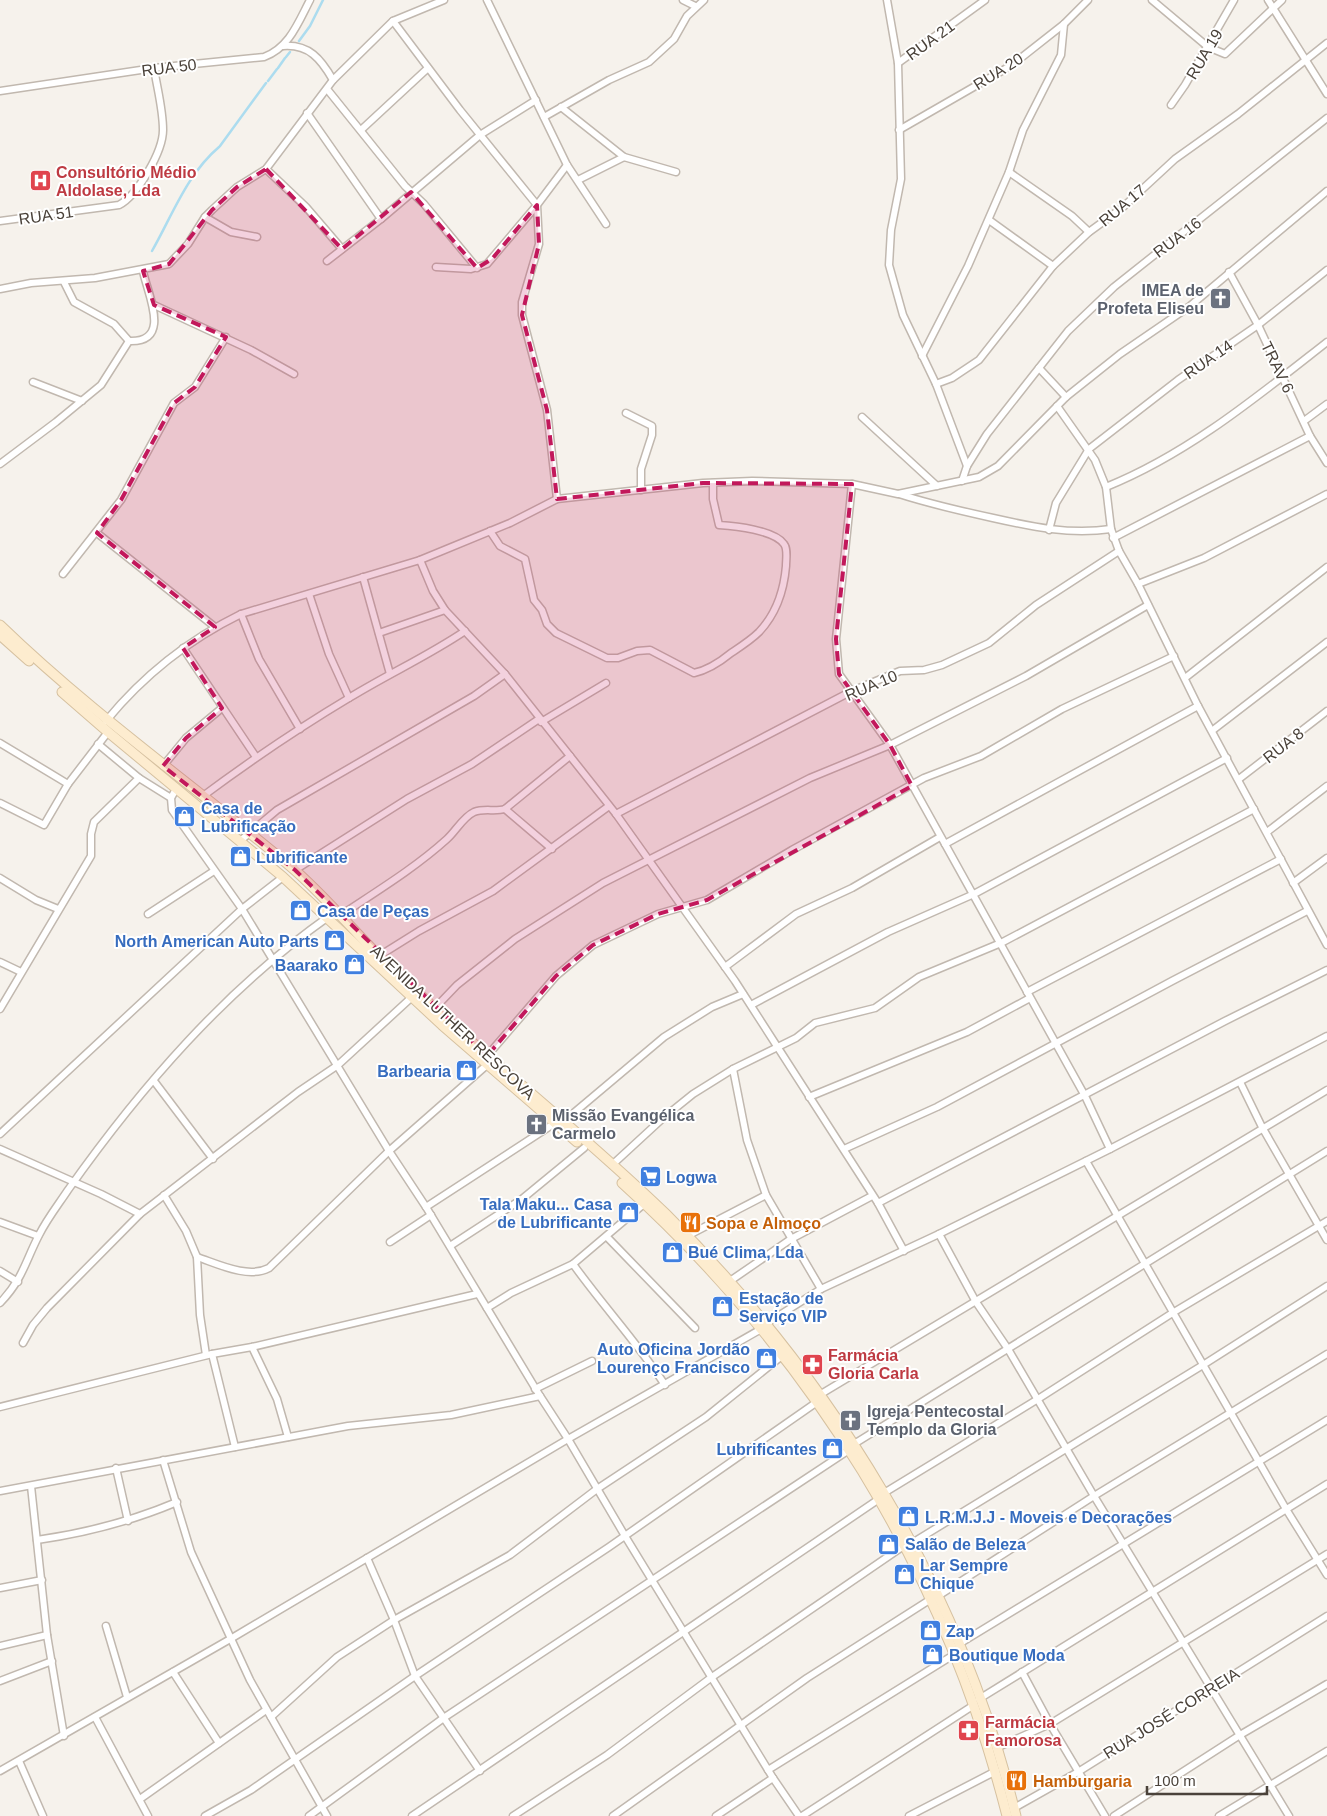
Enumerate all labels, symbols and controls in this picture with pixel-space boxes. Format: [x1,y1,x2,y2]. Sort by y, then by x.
street label: RUA 21 [903,17,958,63]
street label: RUA 19 [1183,26,1226,82]
street label: RUA 20 [970,50,1026,93]
street label: RUA 50 [141,56,198,79]
place label: Consultório Médio Aldolase, Lda [56,164,197,199]
hospital icon: Consultório Médio Aldolase, Lda [28,169,52,193]
street label: RUA 17 [1096,181,1149,230]
street label: RUA 51 [18,203,75,228]
street label: RUA 16 [1150,214,1205,261]
place label: IMEA de Profeta Eliseu [1097,282,1204,317]
church icon: IMEA de Profeta Eliseu [1208,287,1232,311]
street label: RUA 14 [1181,337,1236,382]
street label: TRAV 6 [1258,339,1297,396]
street label: RUA 10 [842,667,900,704]
street label: RUA 8 [1260,724,1307,766]
place label: Casa de Lubrificação [201,800,296,835]
shop icon: Casa de Lubrificação [173,805,197,829]
shop icon: Lubrificante [228,845,252,869]
place label: Lubrificante [256,849,348,866]
shop icon: Casa de Peças [289,899,313,923]
place label: Casa de Peças [317,903,429,920]
shop icon: North American Auto Parts [323,929,347,953]
place label: North American Auto Parts [115,933,319,950]
street label: AVENIDA LUTHER RESCOVA [367,942,538,1103]
shop icon: Baarako [342,953,366,977]
place label: Baarako [275,957,338,974]
shop icon: Barbearia [455,1059,479,1083]
place label: Barbearia [377,1063,451,1080]
place label: Missão Evangélica Carmelo [552,1107,694,1142]
church icon: Missão Evangélica Carmelo [524,1112,548,1136]
supermarket icon: Logwa [638,1165,662,1189]
place label: Logwa [666,1169,717,1186]
place label: Tala Maku... Casa de Lubrificante [480,1196,612,1231]
shop icon: Tala Maku... Casa de Lubrificante [616,1201,640,1225]
restaurant icon: Sopa e Almoço [678,1211,702,1235]
place label: Sopa e Almoço [706,1215,821,1232]
shop icon: Bué Clima, Lda [660,1240,684,1264]
place label: Bué Clima, Lda [688,1244,804,1261]
place label: Estação de Serviço VIP [739,1290,827,1325]
shop icon: Estação de Serviço VIP [711,1295,735,1319]
place label: Auto Oficina Jordão Lourenço Francisco [597,1341,750,1376]
shop icon: Auto Oficina Jordão Lourenço Francisco [754,1346,778,1370]
place label: Farmácia Gloria Carla [828,1347,919,1382]
pharmacy icon: Farmácia Gloria Carla [800,1352,824,1376]
place label: Igreja Pentecostal Templo da Gloria [867,1403,1004,1438]
church icon: Igreja Pentecostal Templo da Gloria [839,1408,863,1432]
shop icon: Lubrificantes [821,1437,845,1461]
place label: Lubrificantes [717,1441,817,1458]
shop icon: L.R.M.J.J - Moveis e Decorações [897,1505,921,1529]
place label: L.R.M.J.J - Moveis e Decorações [925,1509,1172,1526]
shop icon: Salão de Beleza [877,1532,901,1556]
place label: Salão de Beleza [905,1536,1026,1553]
place label: Lar Sempre Chique [920,1557,1008,1592]
shop icon: Lar Sempre Chique [892,1562,916,1586]
shop icon: Zap [918,1619,942,1643]
place label: Zap [946,1623,975,1640]
shop icon: Boutique Moda [921,1643,945,1667]
place label: Boutique Moda [949,1647,1065,1664]
street label: RUA JOSÉ CORREIA [1100,1664,1242,1762]
place label: Farmácia Famorosa [985,1714,1062,1749]
pharmacy icon: Farmácia Famorosa [957,1719,981,1743]
scale bar [1147,1764,1267,1796]
restaurant icon: Hamburgaria [1005,1769,1029,1793]
text: 100 m [1154,1772,1196,1789]
place label: Hamburgaria [1033,1773,1132,1790]

